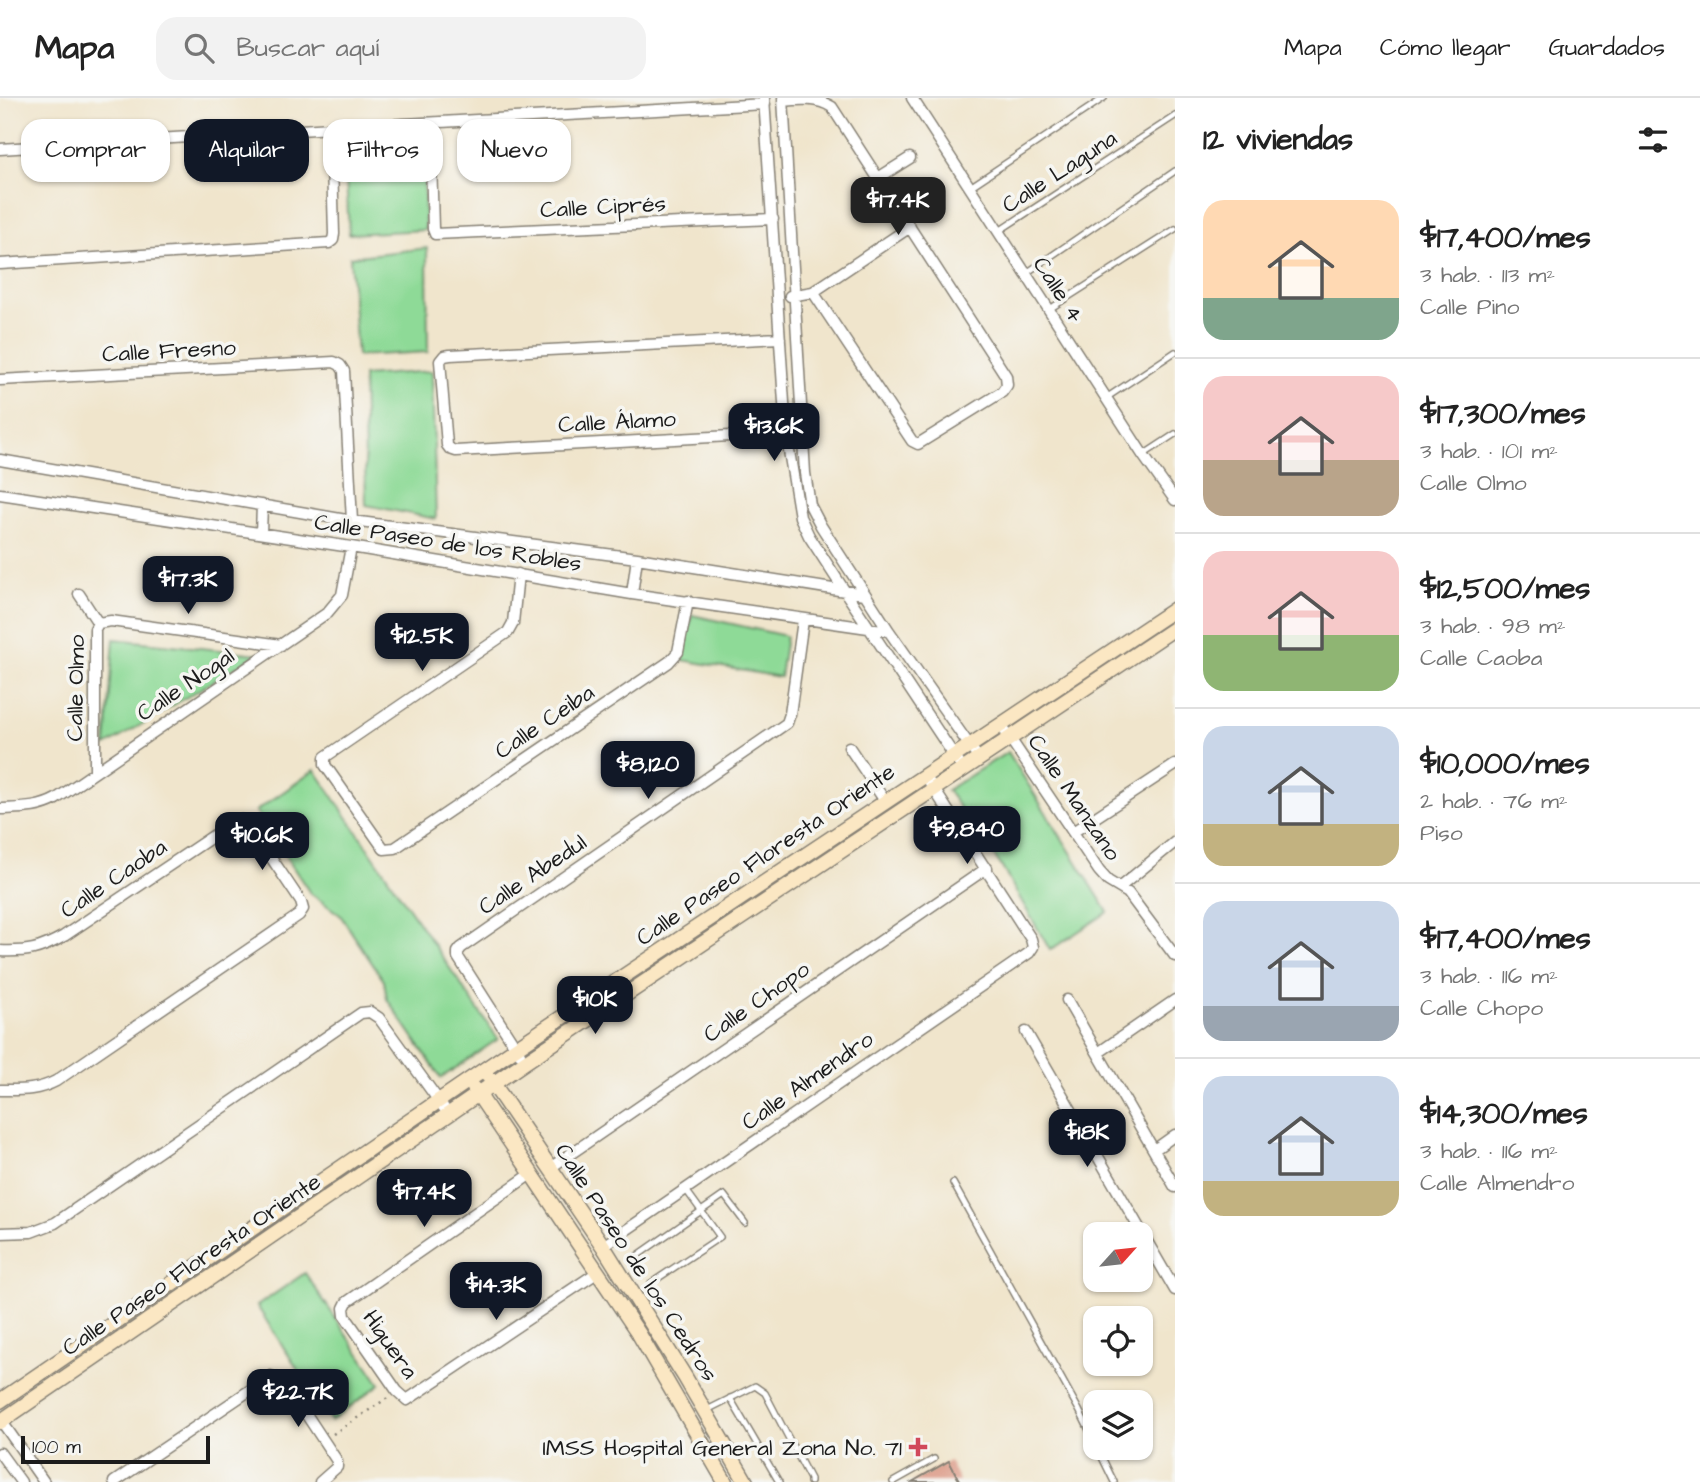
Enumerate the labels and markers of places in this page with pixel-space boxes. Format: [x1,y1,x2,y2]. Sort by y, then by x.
pin: $17.4K [841,178,955,237]
pin: $13.6K [717,404,831,463]
pin: $17.3K [131,556,245,616]
pin: $12.5K [365,614,479,673]
pin: $8,120 [591,742,705,801]
pin: $9,840 [910,806,1024,866]
pin: $10.6K [205,812,319,872]
pin: $10K [554,976,636,1036]
pin: $18K [1046,1110,1128,1169]
pin: $17.4K [367,1170,481,1229]
pin: $14.3K [439,1262,553,1322]
pin: $22.7K [241,1370,355,1429]
place label: IMSS Hospital General Zona No. 71 [542,1432,902,1464]
marker: IMSS Hospital General Zona No. 71 [908,1437,928,1457]

